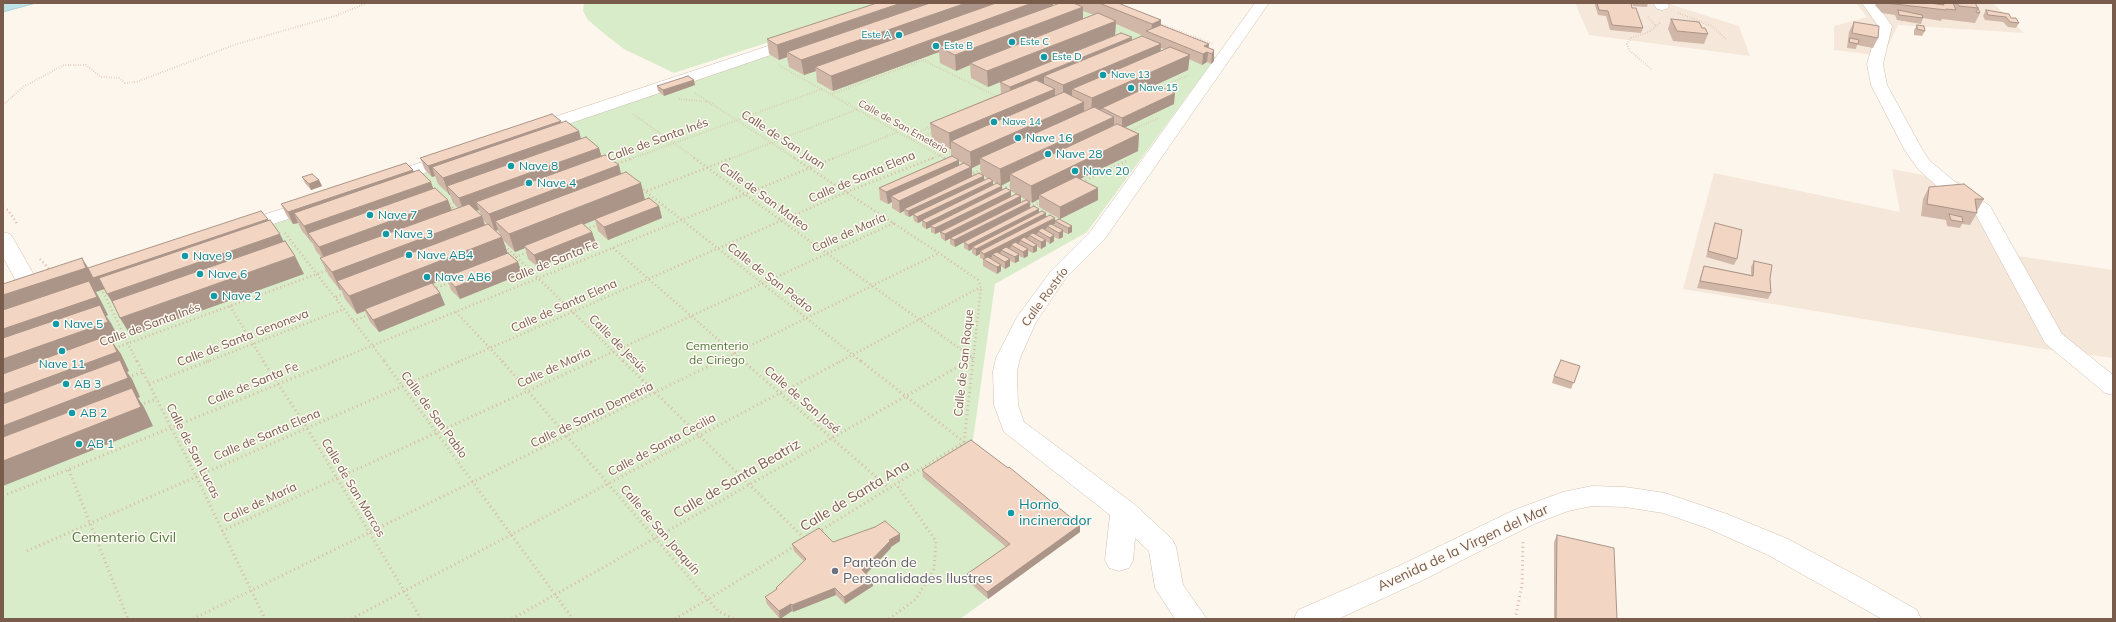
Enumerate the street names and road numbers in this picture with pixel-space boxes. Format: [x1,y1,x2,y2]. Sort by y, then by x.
street label: Calle de San Emeterio [856,97,950,157]
street label: Calle de San Juan [738,107,828,173]
street label: Calle de Santa Inés [606,115,710,165]
street label: Calle de Santa Elena [807,148,917,206]
street label: Calle de San Mateo [716,160,812,234]
street label: Calle de María [810,210,888,256]
street label: Calle de Santa Fe [505,237,601,287]
street label: Calle de San Pedro [724,240,816,316]
street label: Calle Rostrío [1019,265,1071,329]
street label: Calle de Santa Elena [509,276,619,336]
street label: Calle de Santa Inés [98,300,202,350]
street label: Calle de Santa Genoneva [175,306,311,370]
street label: Calle de San Roque [951,309,977,417]
street label: Calle de Jesús [586,312,650,376]
street label: Calle de María [515,345,593,391]
street label: Calle de Santa Fe [205,359,301,409]
street label: Calle de San José [761,363,843,437]
street label: Calle de San Pablo [398,369,470,461]
street label: Calle de Santa Demetria [528,379,656,451]
street label: Calle de San Lucas [163,401,223,501]
street label: Calle de Santa Elena [212,406,322,464]
street label: Calle de Santa Cecilia [606,411,718,479]
street label: Calle de San Marcos [318,436,388,540]
street label: Calle de Santa Beatriz [671,436,803,522]
street label: Calle de Santa Ana [797,457,913,535]
street label: Calle de María [221,480,299,526]
street label: Calle de San Joaquín [617,482,703,578]
street label: Avenida de la Virgen del Mar [1375,501,1551,595]

